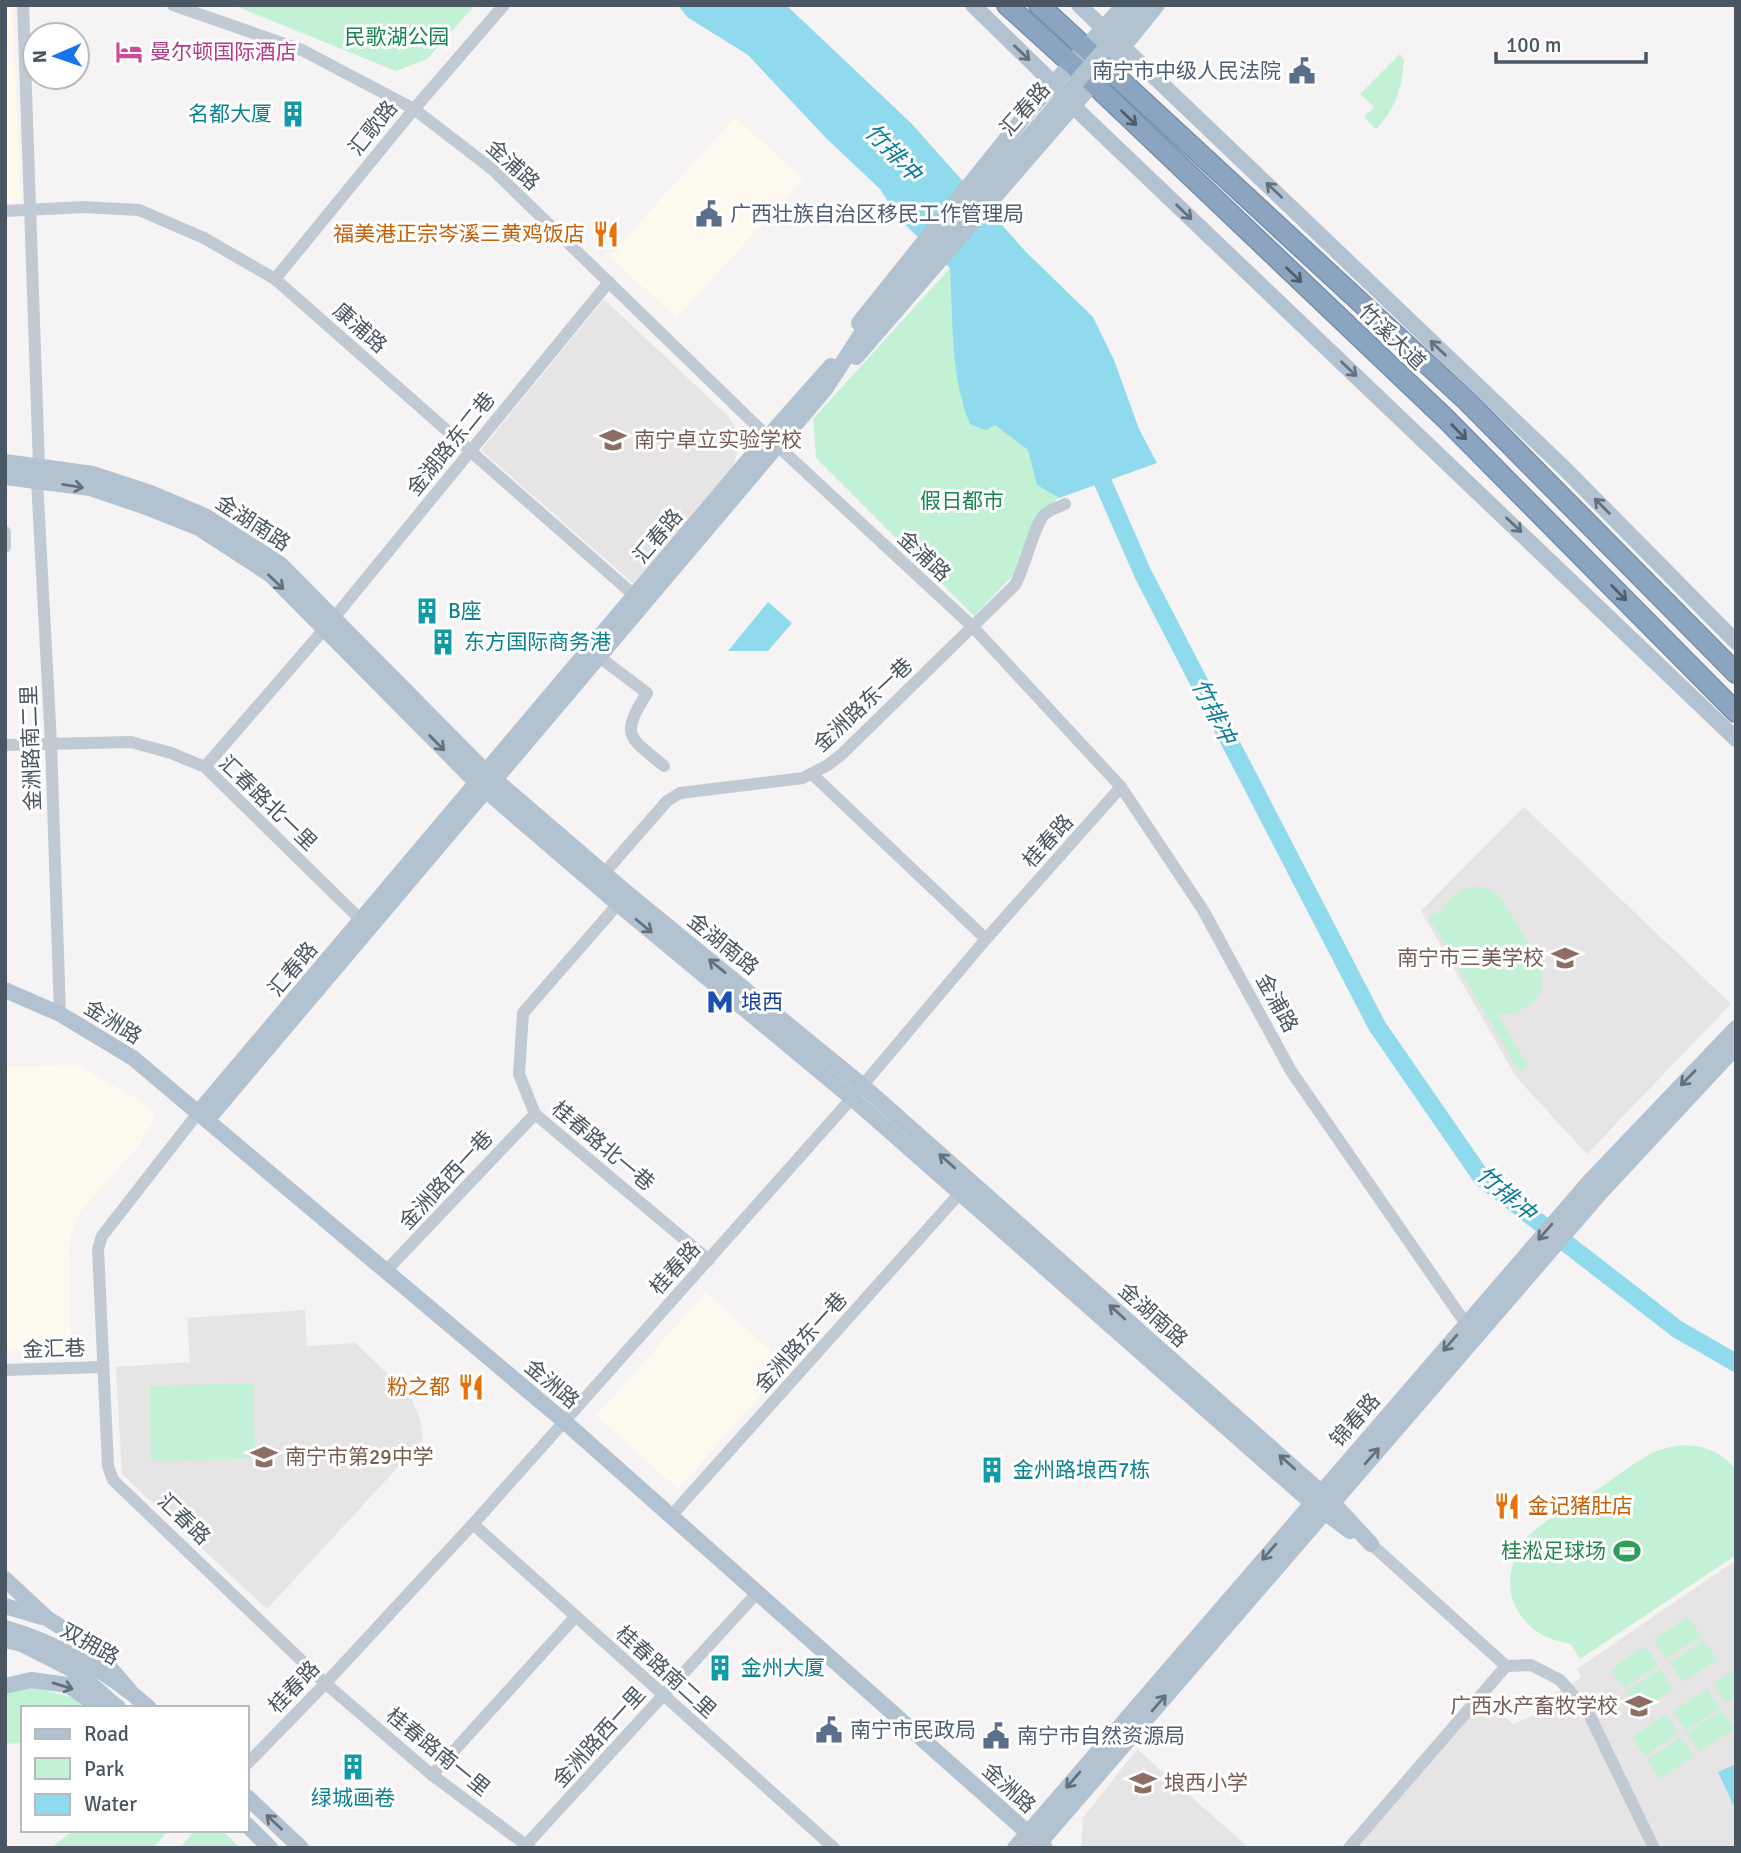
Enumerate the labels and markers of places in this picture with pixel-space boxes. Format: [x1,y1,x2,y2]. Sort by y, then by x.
hotel icon: 曼尔顿国际酒店 [114,37,144,67]
place label: 曼尔顿国际酒店 [150,39,297,65]
public building icon: 南宁市中级人民法院 [1287,56,1317,86]
place label: 南宁市中级人民法院 [1092,58,1281,84]
building icon: 名都大厦 [278,99,308,129]
place label: 名都大厦 [188,101,272,127]
public building icon: 广西壮族自治区移民工作管理局 [694,199,724,229]
place label: 广西壮族自治区移民工作管理局 [730,201,1024,227]
restaurant icon: 福美港正宗岑溪三黄鸡饭店 [591,219,621,249]
place label: 福美港正宗岑溪三黄鸡饭店 [333,221,585,247]
school or university icon: 南宁卓立实验学校 [598,425,628,455]
place label: 南宁卓立实验学校 [634,427,802,453]
building icon: B座 [412,596,442,626]
place label: B座 [448,598,482,624]
building icon: 东方国际商务港 [428,627,458,657]
place label: 东方国际商务港 [464,629,611,655]
school or university icon: 南宁市三美学校 [1550,943,1580,973]
place label: 南宁市三美学校 [1397,945,1544,971]
metro station icon: 埌西 [705,987,735,1017]
place label: 埌西 [741,989,783,1015]
restaurant icon: 粉之都 [456,1372,486,1402]
place label: 粉之都 [387,1374,450,1400]
school or university icon: 南宁市第29中学 [249,1442,279,1472]
place label: 南宁市第29中学 [285,1444,434,1470]
building icon: 金州路埌西7栋 [977,1455,1007,1485]
place label: 金州路埌西7栋 [1013,1457,1150,1483]
restaurant icon: 金记猪肚店 [1492,1491,1522,1521]
place label: 金记猪肚店 [1528,1493,1633,1519]
sports icon: 桂淞足球场 [1612,1536,1642,1566]
place label: 桂淞足球场 [1501,1538,1606,1564]
building icon: 金州大厦 [705,1653,735,1683]
place label: 金州大厦 [741,1655,825,1681]
school or university icon: 广西水产畜牧学校 [1624,1691,1654,1721]
place label: 广西水产畜牧学校 [1450,1693,1618,1719]
public building icon: 南宁市民政局 [814,1715,844,1745]
place label: 南宁市民政局 [850,1717,976,1743]
public building icon: 南宁市自然资源局 [981,1721,1011,1751]
place label: 南宁市自然资源局 [1017,1723,1185,1749]
building icon: 绿城画卷 [338,1752,368,1782]
school or university icon: 埌西小学 [1128,1768,1158,1798]
place label: 埌西小学 [1164,1770,1248,1796]
place label: 绿城画卷 [311,1785,395,1811]

